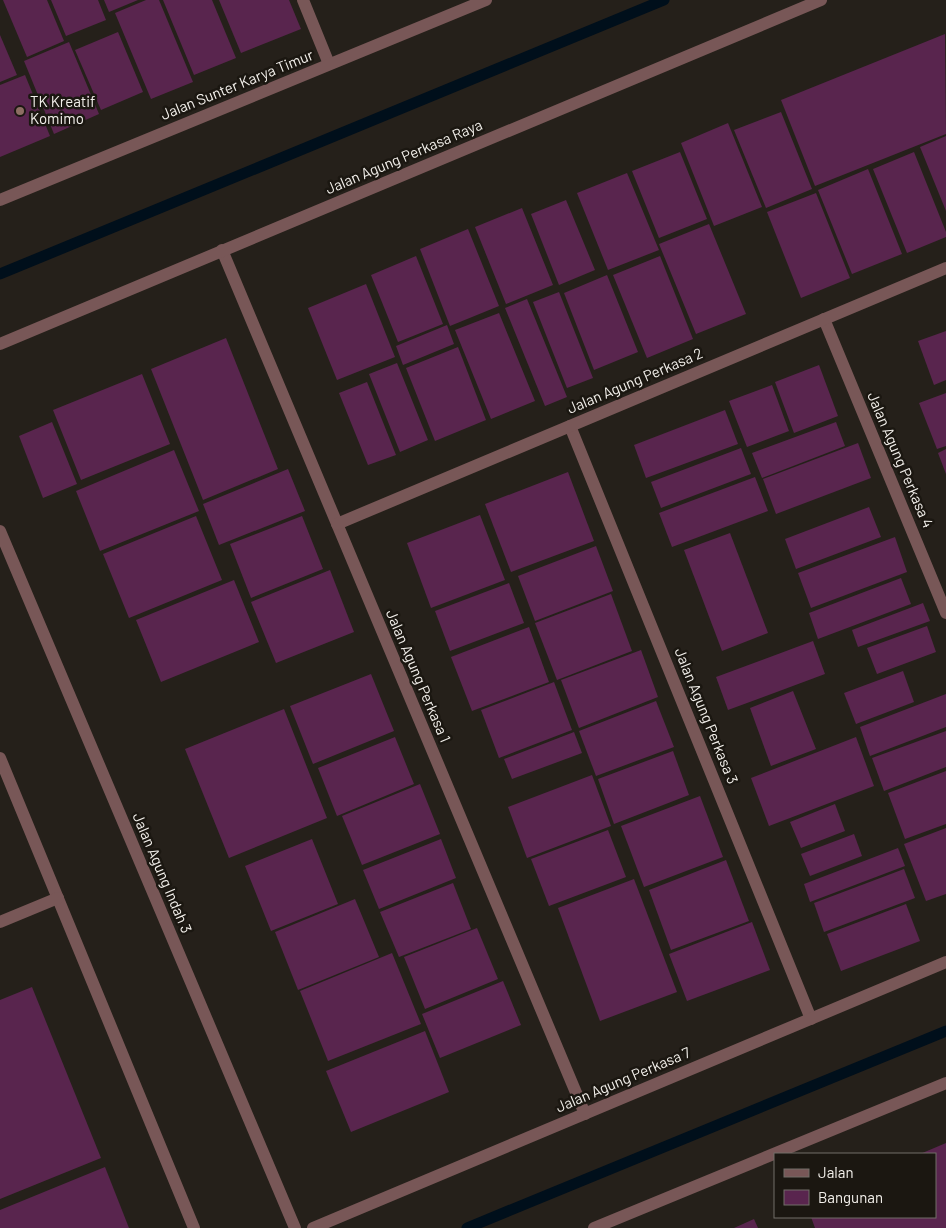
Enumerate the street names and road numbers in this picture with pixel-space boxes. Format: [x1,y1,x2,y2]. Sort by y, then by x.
street label: Jalan Sunter Karya Timur [158,45,316,123]
street label: Jalan Agung Perkasa Raya [322,115,485,197]
street label: Jalan Agung Perkasa 2 [564,343,705,417]
street label: Jalan Agung Perkasa 4 [864,389,938,530]
street label: Jalan Agung Perkasa 1 [383,606,455,745]
street label: Jalan Agung Perkasa 3 [671,645,742,786]
street label: Jalan Agung Indah 3 [129,810,196,936]
street label: Jalan Agung Perkasa 7 [553,1043,693,1116]

